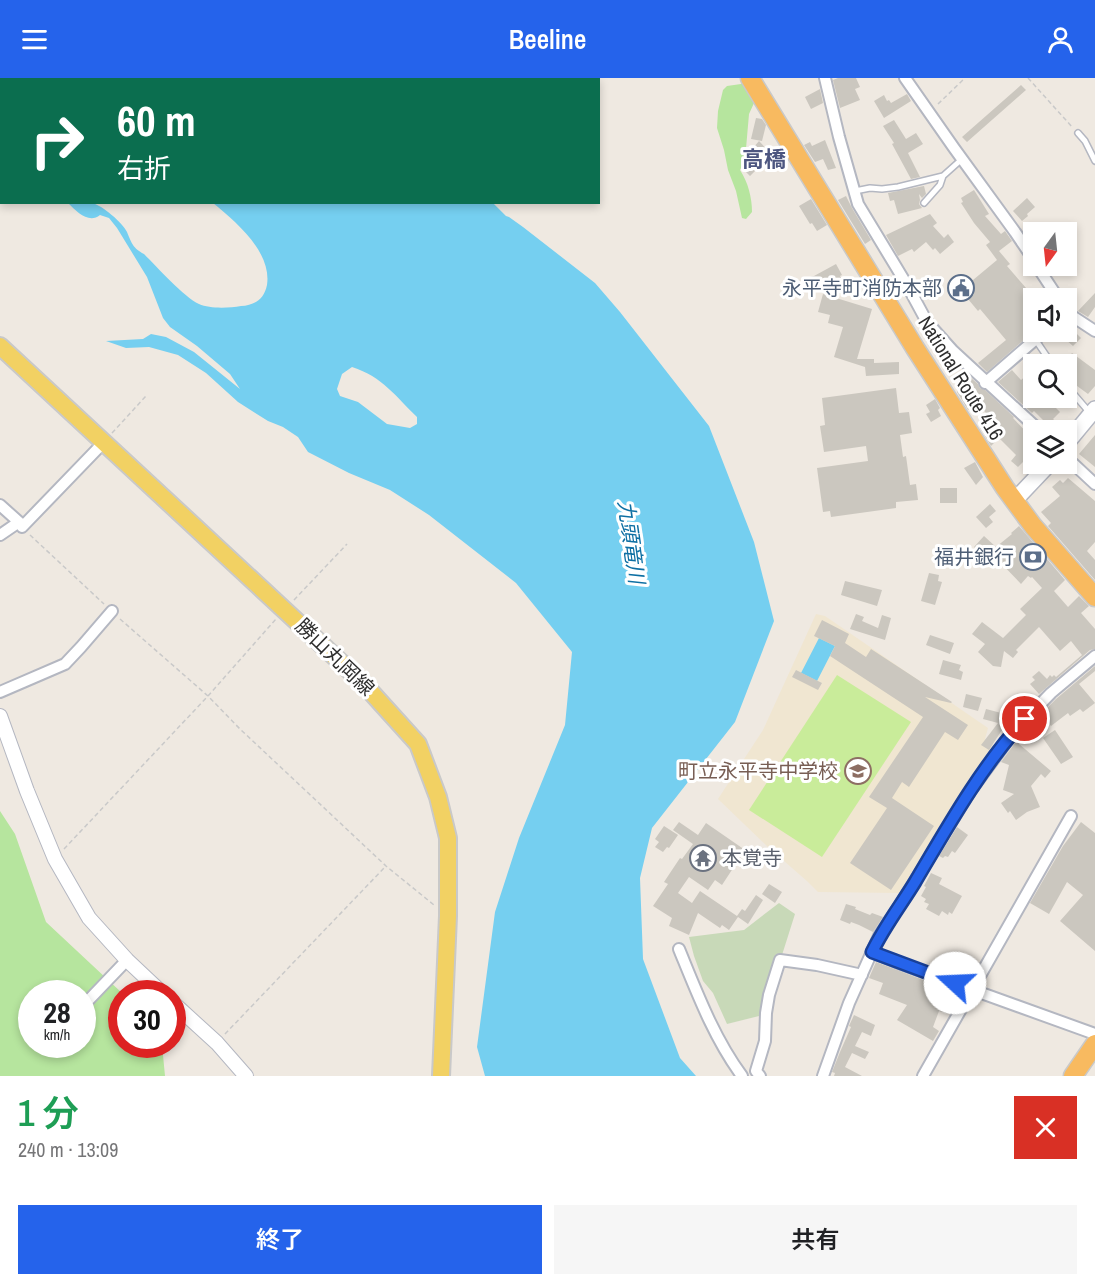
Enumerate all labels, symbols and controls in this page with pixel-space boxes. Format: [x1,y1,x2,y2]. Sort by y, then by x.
text: Beeline [509,21,586,57]
icon: menu [18,23,51,56]
icon: person [1044,23,1077,56]
text: 60 m [117,93,196,149]
icon: right [18,102,96,180]
district label: 高橋 [742,144,786,174]
text: 右折 [117,150,171,186]
north arrow [1023,222,1077,276]
map controls [1023,222,1077,474]
public building icon: 永平寺町消防本部 [946,273,976,303]
place label: 永平寺町消防本部 [782,274,942,301]
button: sound [1023,288,1077,342]
street label: National Route 416 [913,311,1010,445]
button: search [1023,354,1077,408]
button: layers [1023,420,1077,474]
water label: 九頭竜川 [611,498,652,588]
bank icon: 福井銀行 [1018,542,1048,572]
place label: 福井銀行 [934,543,1014,570]
street label: 勝山丸岡線 [290,612,381,701]
pin [999,693,1050,744]
icon: arrive [1008,702,1041,735]
school or university icon: 町立永平寺中学校 [843,756,873,786]
place label: 町立永平寺中学校 [678,757,838,784]
temple icon: 本覚寺 [688,843,718,873]
place label: 本覚寺 [722,844,782,871]
position arrow [923,951,987,1015]
speed limit sign: 30 [108,980,186,1058]
text: 28 [43,992,71,1032]
text: km/h [44,1024,70,1045]
text: 1 分 [18,1089,79,1137]
button: close [1014,1096,1077,1159]
text: 240 m · 13:09 [18,1136,118,1163]
button: 終了 [18,1205,542,1274]
button: 共有 [554,1205,1077,1274]

